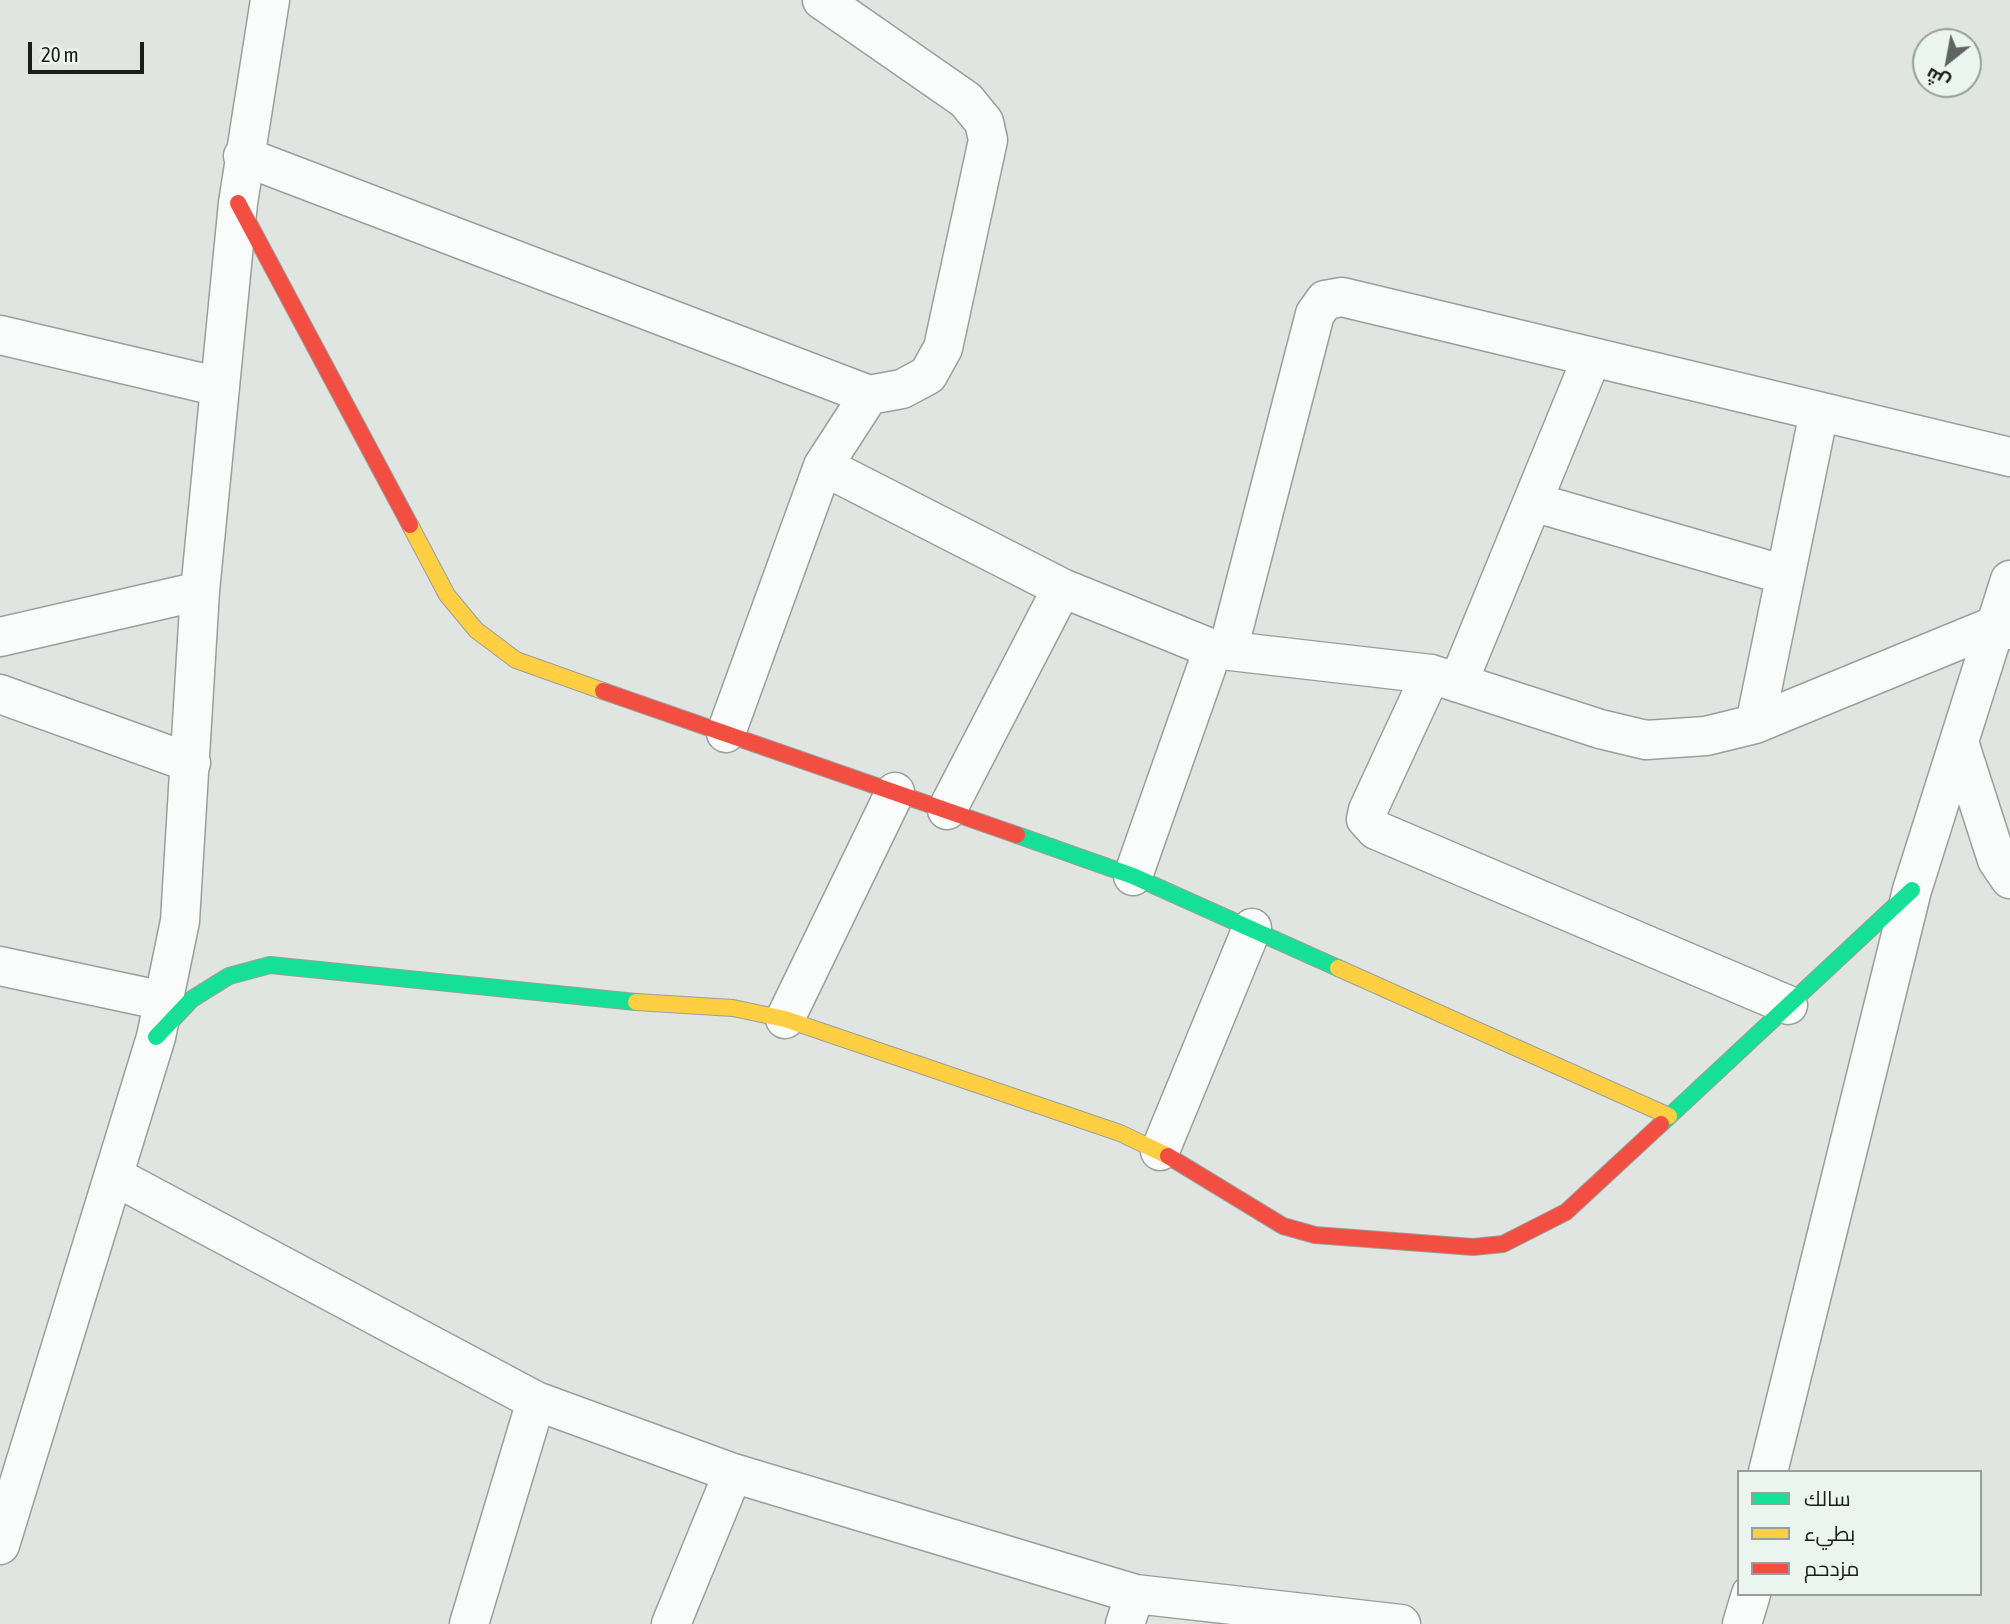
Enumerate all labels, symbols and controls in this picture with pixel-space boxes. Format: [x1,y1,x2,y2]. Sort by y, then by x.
scale bar [32,28,147,72]
north arrow [1912,28,1982,98]
text: 20 m [41,42,79,66]
text: ش [1921,64,1953,95]
legend [1737,1470,1982,1596]
text: سالك [1804,1486,1851,1510]
text: بطيء [1804,1521,1855,1545]
text: مزدحم [1804,1556,1859,1580]

